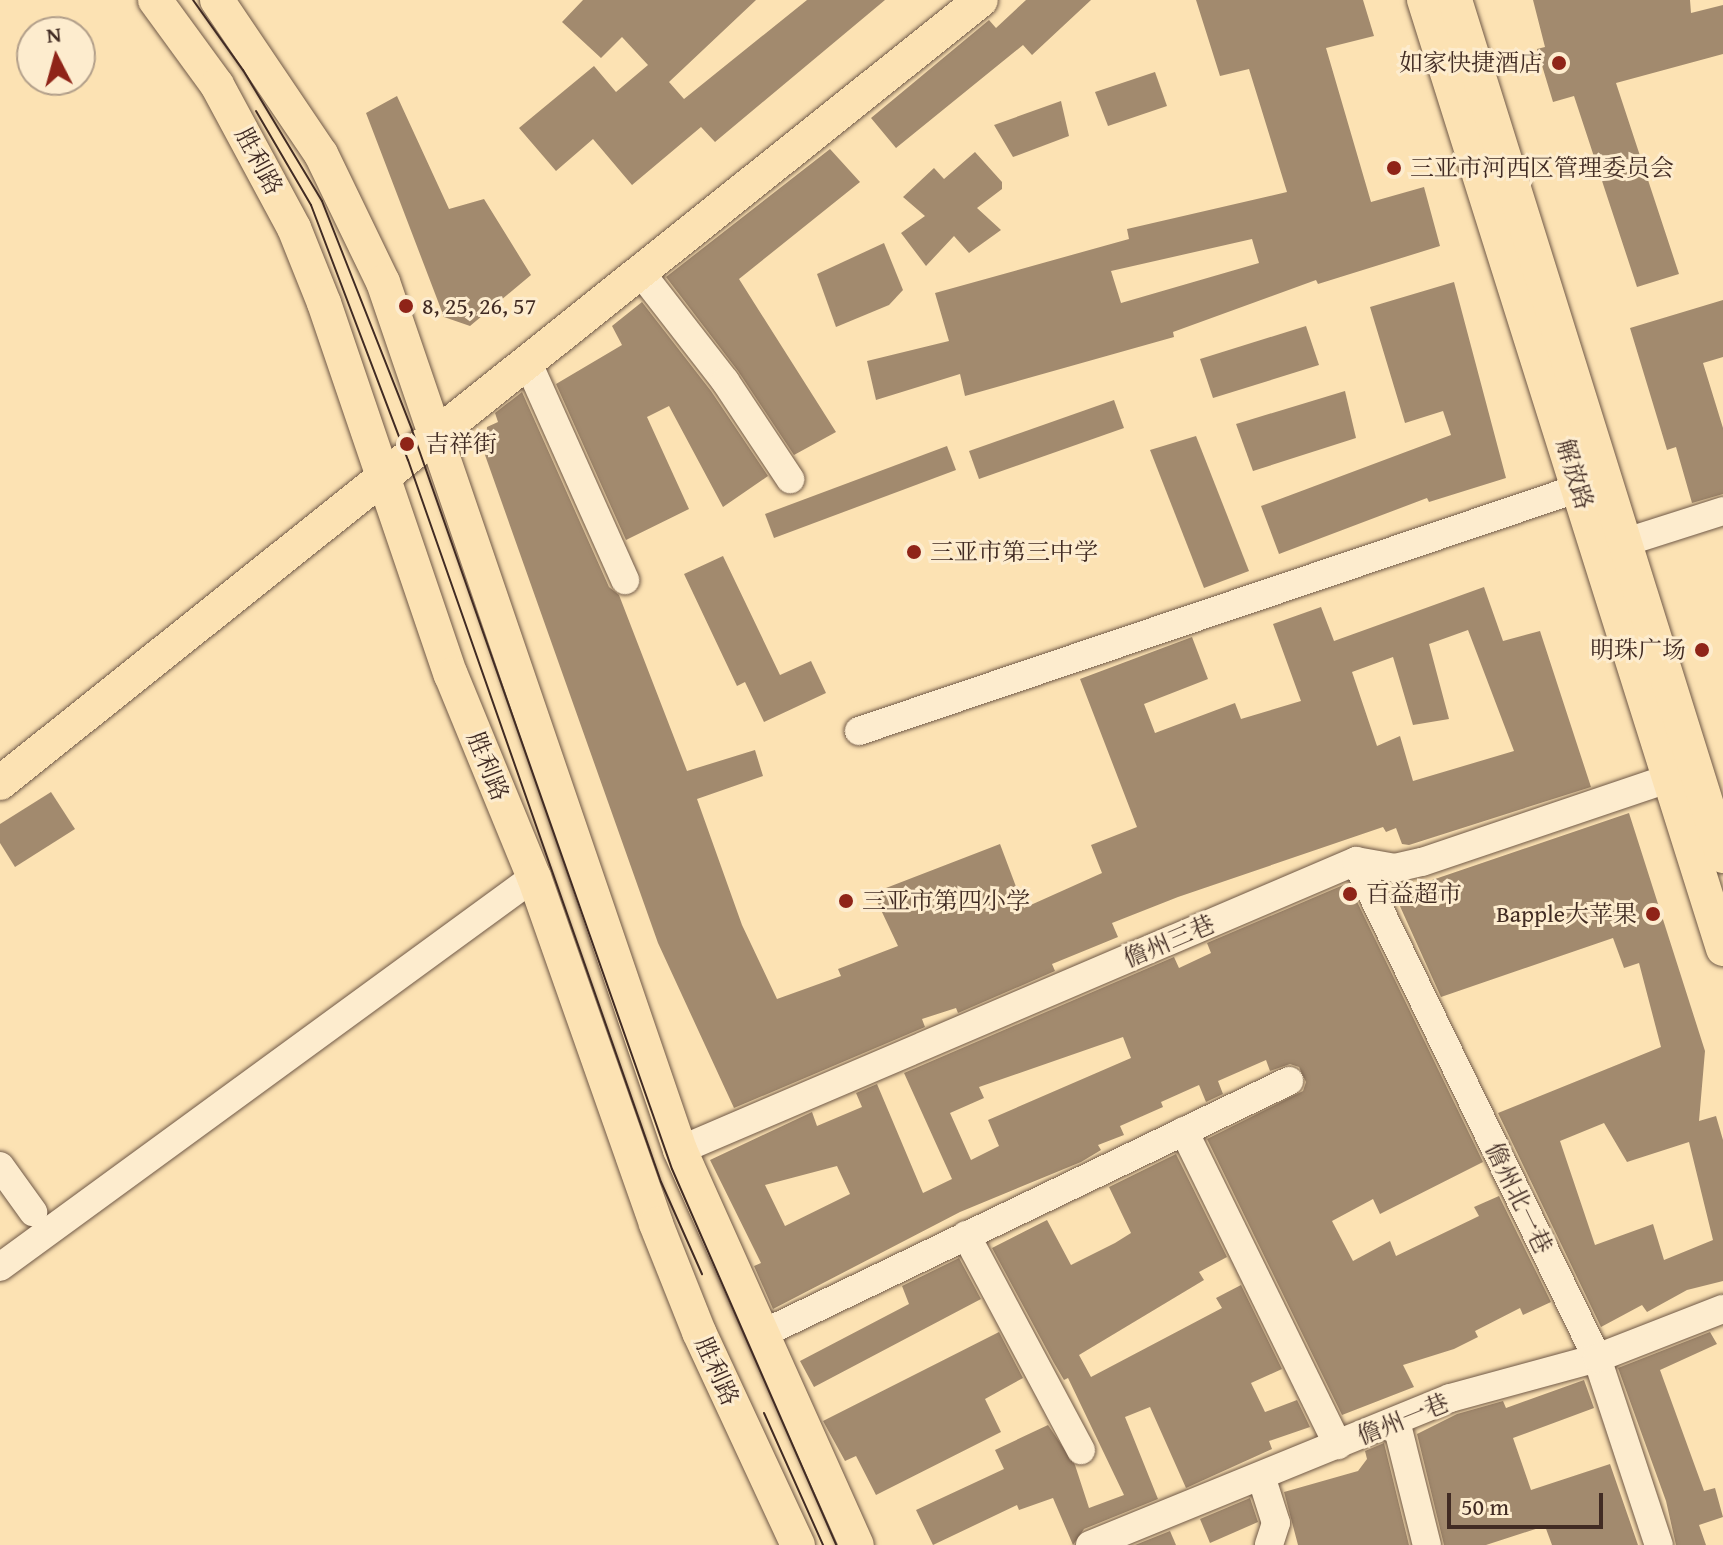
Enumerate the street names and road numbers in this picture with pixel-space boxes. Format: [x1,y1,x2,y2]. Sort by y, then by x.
street label: 胜利路 [229,122,289,200]
street label: 解放路 [1551,435,1599,513]
street label: 胜利路 [461,727,515,805]
street label: 儋州三巷 [1119,909,1219,973]
street label: 儋州北一巷 [1480,1138,1558,1258]
street label: 胜利路 [689,1332,745,1410]
street label: 儋州一巷 [1353,1388,1453,1450]

